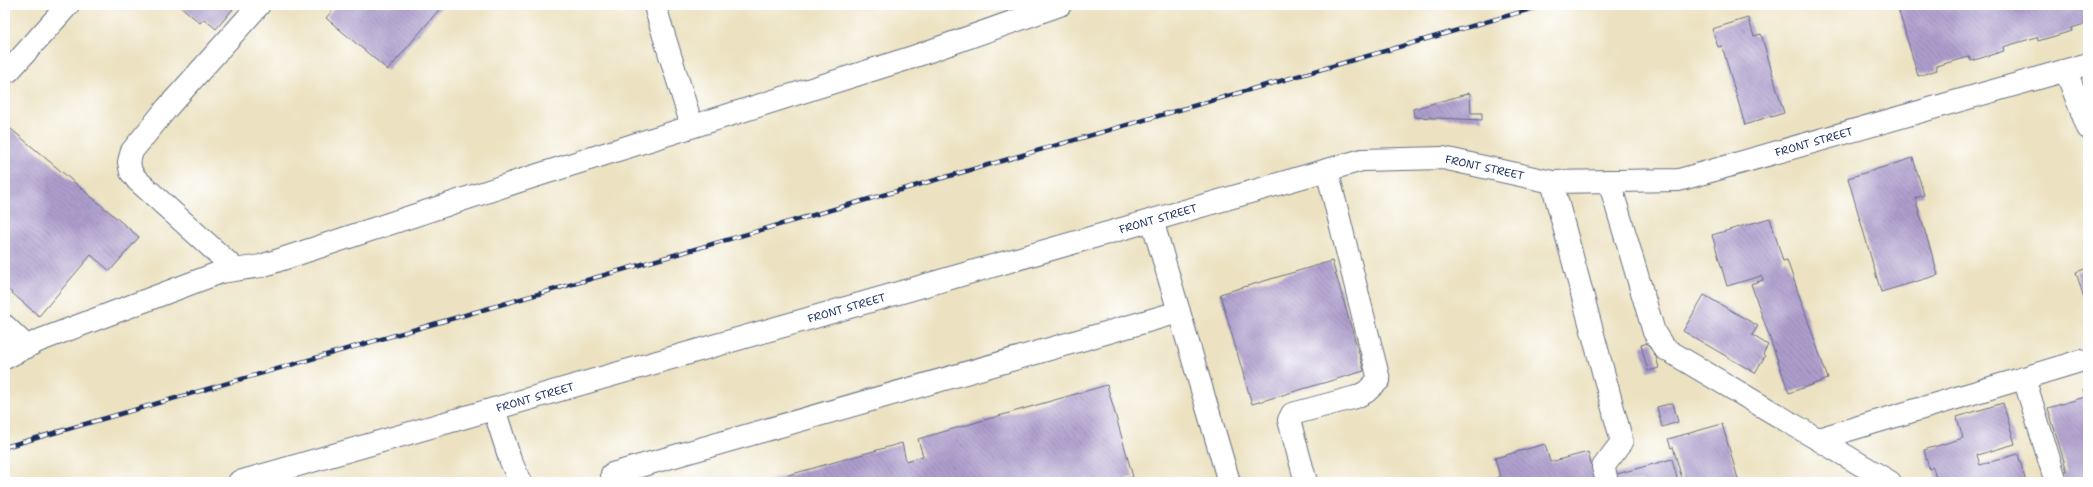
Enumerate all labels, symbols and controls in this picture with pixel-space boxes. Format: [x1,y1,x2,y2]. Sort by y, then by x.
street label: FRONT STREET [1773,124,1855,160]
street label: FRONT STREET [1444,152,1526,184]
street label: FRONT STREET [1117,201,1199,237]
street label: FRONT STREET [806,290,888,327]
street label: FRONT STREET [494,379,576,416]

